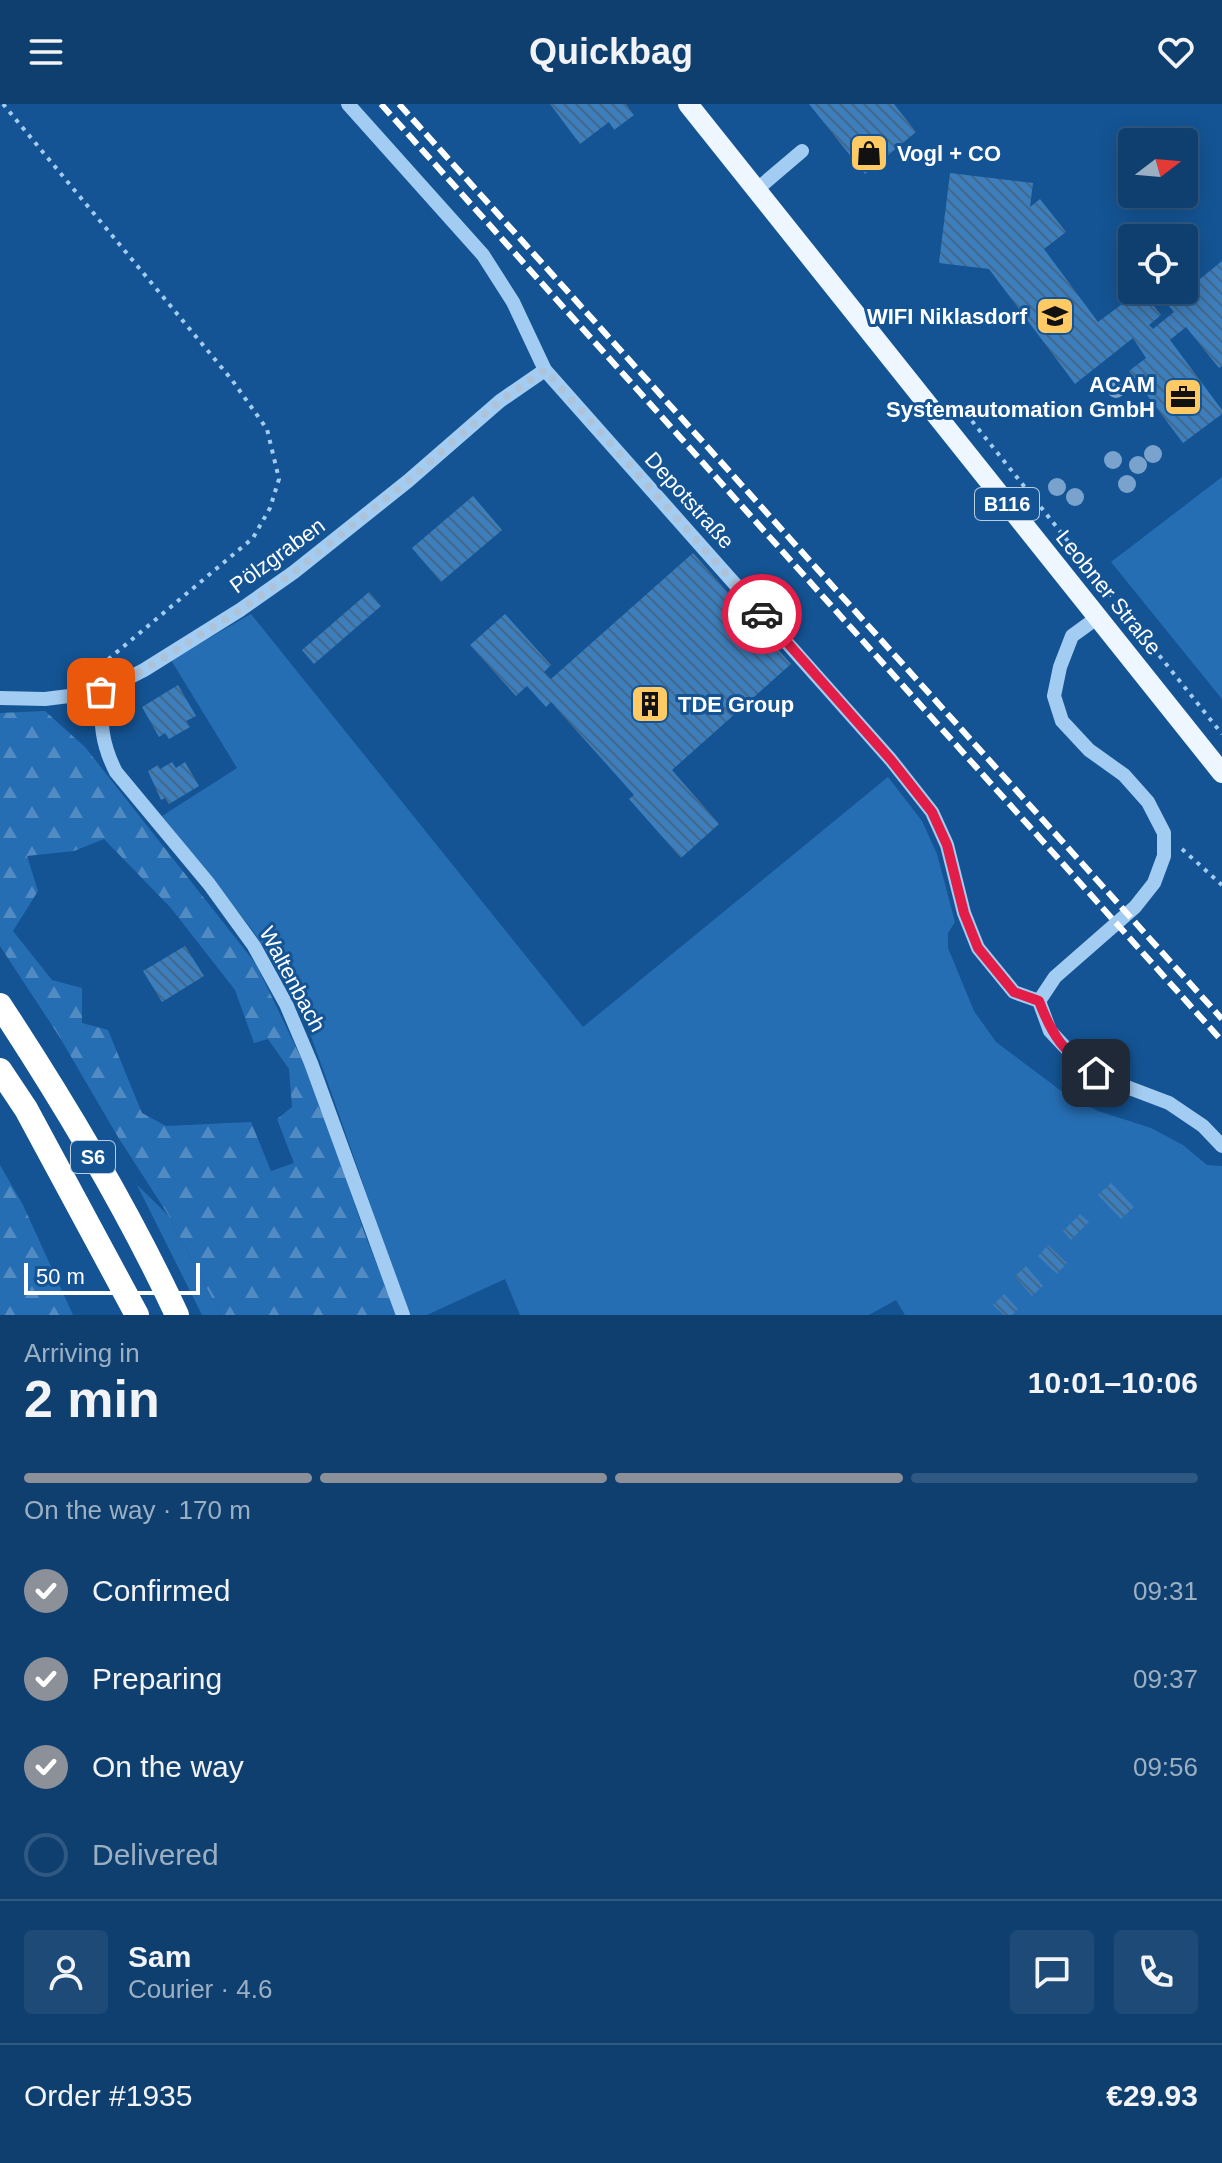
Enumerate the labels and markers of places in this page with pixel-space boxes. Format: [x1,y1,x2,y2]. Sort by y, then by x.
shop icon: Vogl + CO [848,132,890,174]
place label: Vogl + CO [897,141,1001,166]
school or university icon: WIFI Niklasdorf [1034,295,1076,337]
place label: WIFI Niklasdorf [867,304,1028,329]
place label: ACAM Systemautomation GmbH [886,372,1155,422]
office icon: ACAM Systemautomation GmbH [1162,376,1204,418]
pin [67,658,135,726]
building icon: TDE Group [629,683,671,725]
place label: TDE Group [678,692,794,717]
pin [1062,1039,1130,1107]

